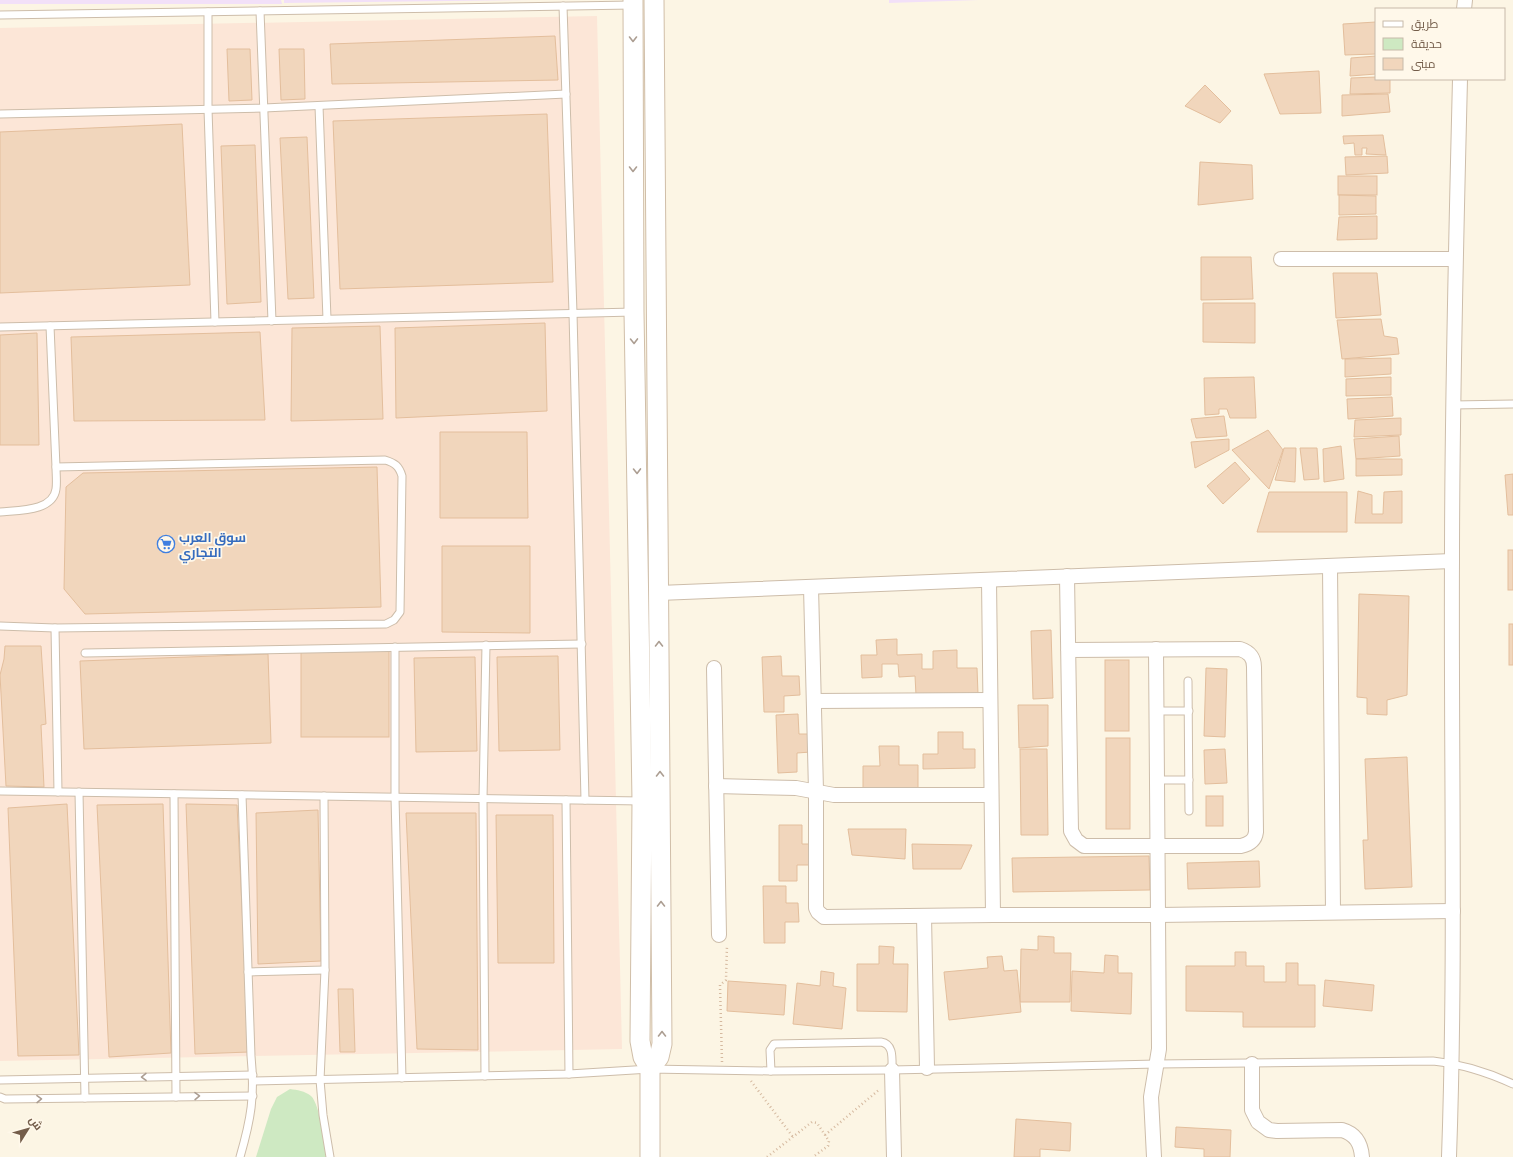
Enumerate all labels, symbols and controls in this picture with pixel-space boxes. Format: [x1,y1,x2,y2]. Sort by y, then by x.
legend [1375,8,1505,80]
text: طريق [1411,16,1439,32]
one-way arrow [629,36,637,42]
text: حديقة [1411,36,1442,52]
text: مبنى [1411,56,1436,72]
one-way arrow [629,166,637,172]
one-way arrow [630,338,638,344]
one-way arrow [632,468,641,474]
place label: سوق العرب التجاري [179,529,246,564]
supermarket icon: سوق العرب التجاري [156,534,176,554]
one-way arrow [655,641,663,647]
one-way arrow [656,771,664,777]
one-way arrow [657,901,665,907]
one-way arrow [658,1031,666,1037]
one-way arrow [141,1073,147,1081]
one-way arrow [194,1092,200,1100]
one-way arrow [36,1095,42,1103]
north arrow [8,1109,48,1149]
text: ش [26,1113,46,1133]

